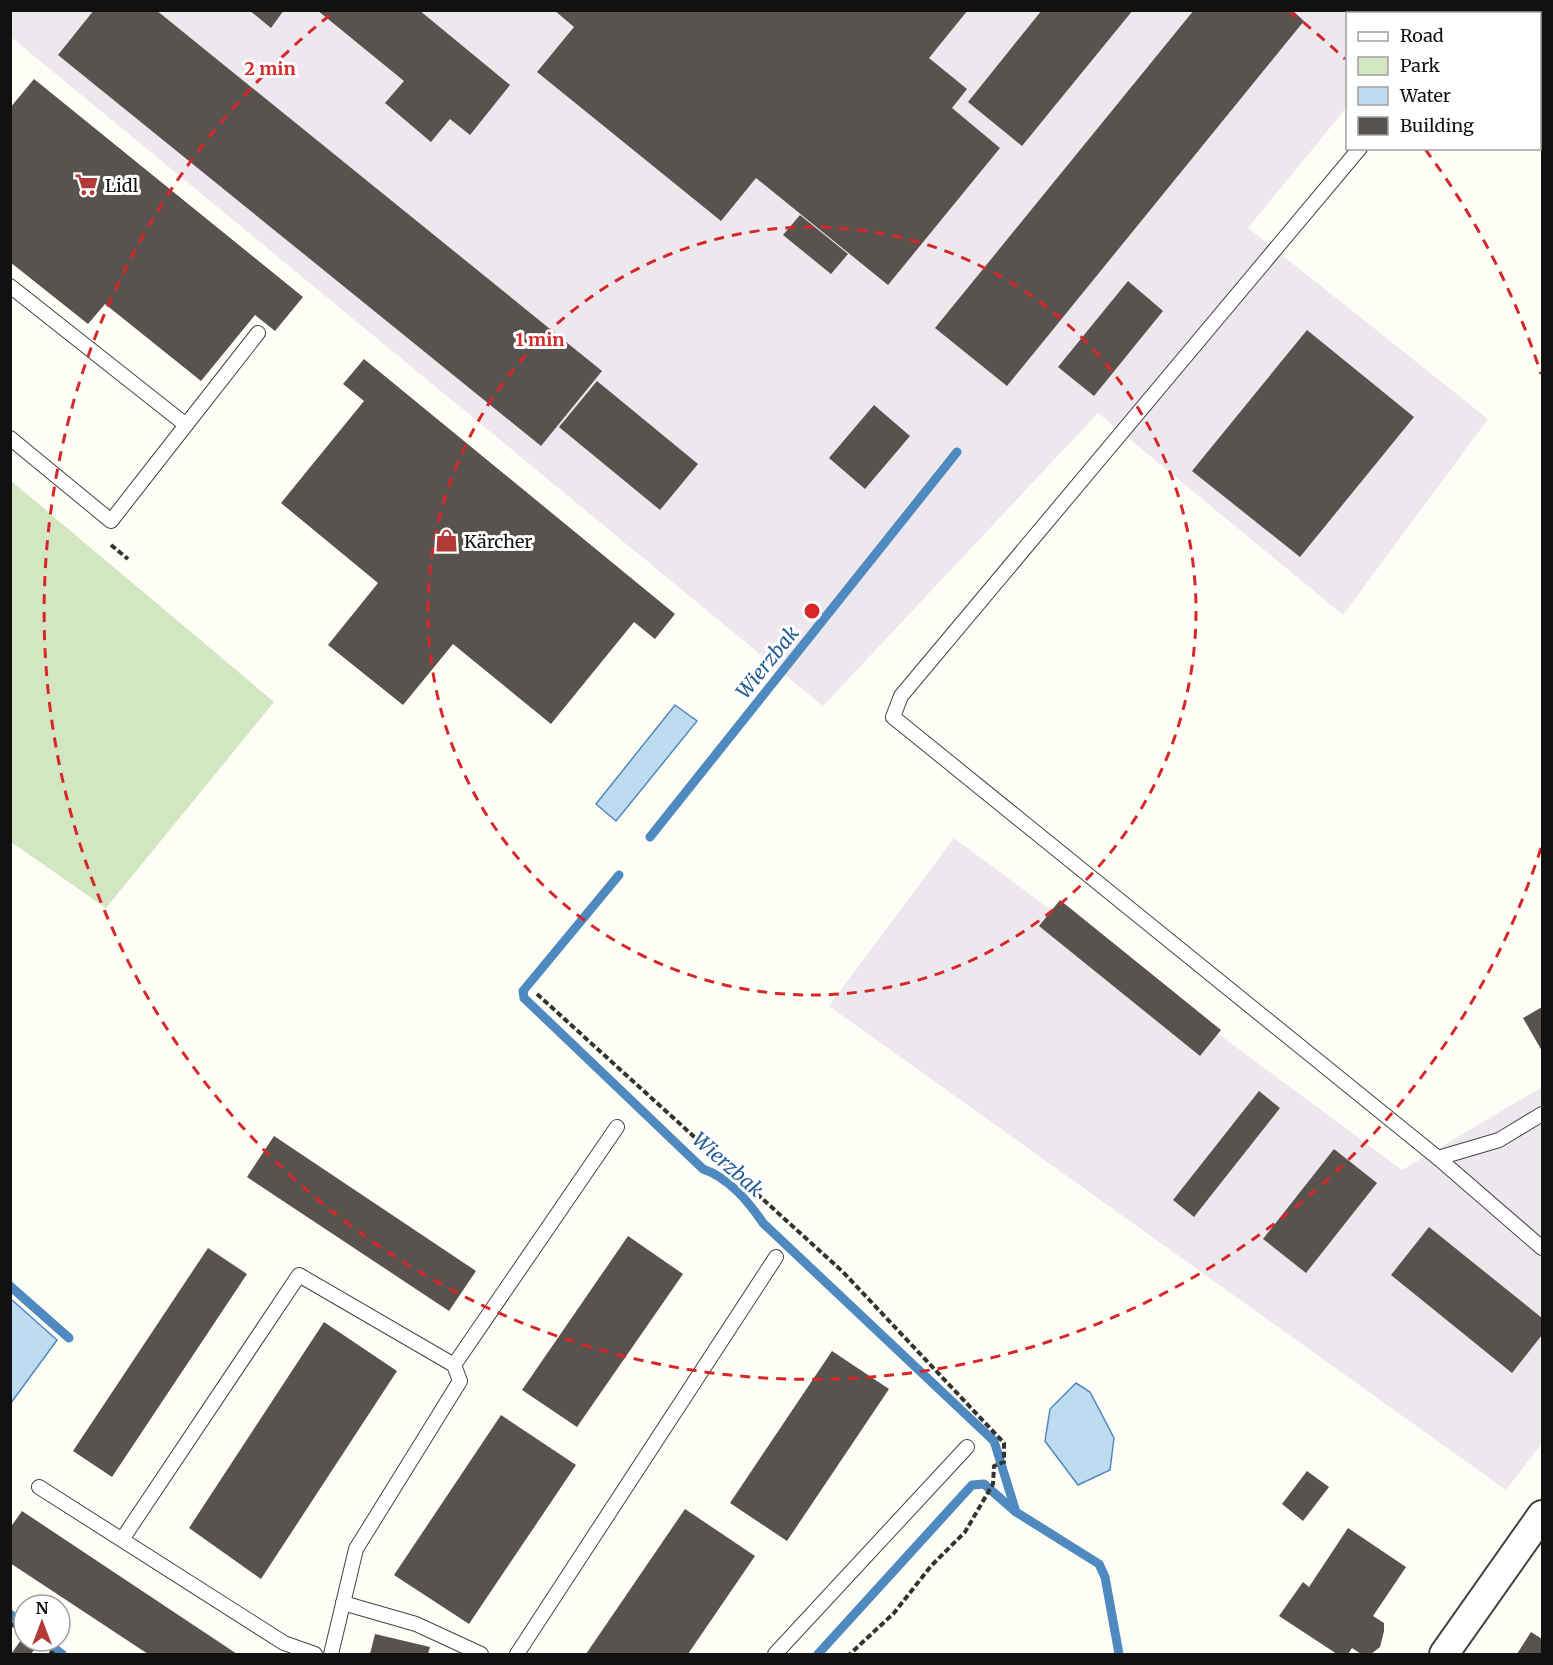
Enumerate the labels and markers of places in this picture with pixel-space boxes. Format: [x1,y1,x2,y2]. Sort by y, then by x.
supermarket icon: Lidl [74,172,100,198]
place label: Lidl [105,174,139,197]
shop icon: Kärcher [433,528,459,554]
place label: Kärcher [464,530,532,553]
centre of rings [802,601,822,621]

